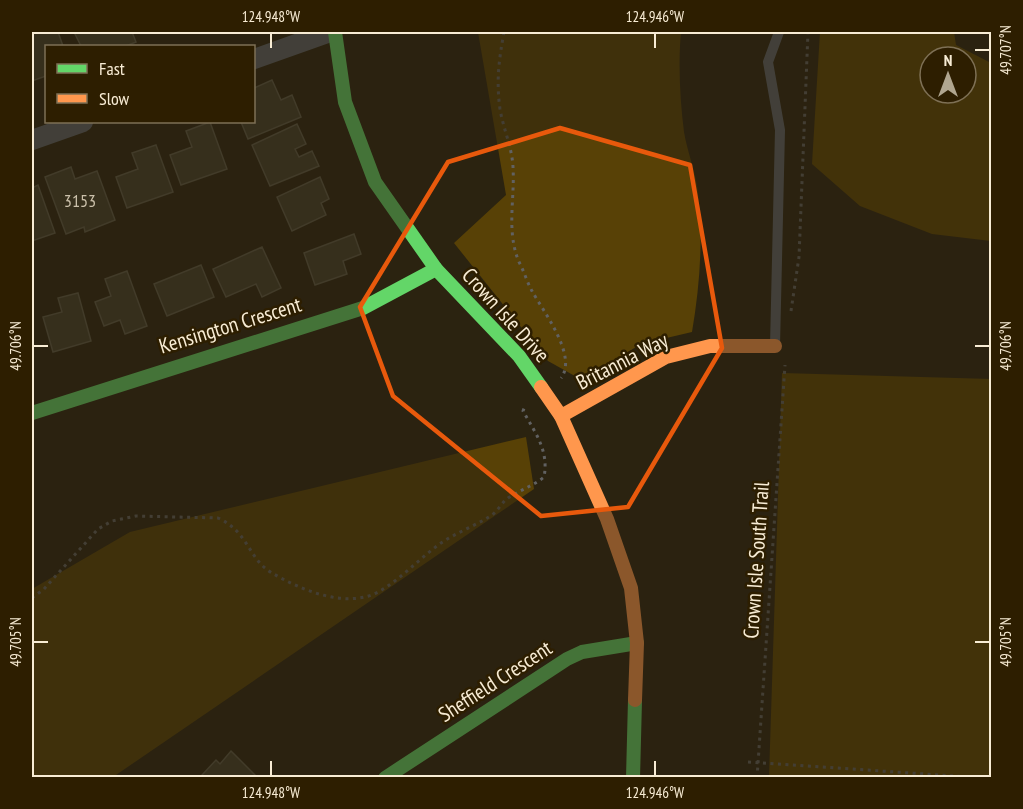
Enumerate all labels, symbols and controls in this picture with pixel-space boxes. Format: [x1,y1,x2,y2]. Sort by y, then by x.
text: 124.948°W [242,7,300,26]
text: 124.946°W [626,7,684,26]
text: 49.707°N [996,25,1015,75]
legend [45,45,255,123]
north arrow [918,45,978,105]
text: N [944,50,952,70]
text: Fast [99,57,125,80]
text: Slow [99,87,130,110]
house number: 3153 [64,189,96,212]
street label: Crown Isle Drive [456,262,556,368]
street label: Kensington Crescent [156,290,305,359]
text: 49.706°N [6,321,25,371]
text: 49.706°N [996,321,1015,371]
street label: Britannia Way [572,326,673,396]
street label: Crown Isle South Trail [737,480,775,639]
text: 49.705°N [6,617,25,667]
text: 49.705°N [996,617,1015,667]
street label: Sheffield Crescent [433,634,557,728]
text: 124.948°W [242,783,300,802]
text: 124.946°W [626,783,684,802]

